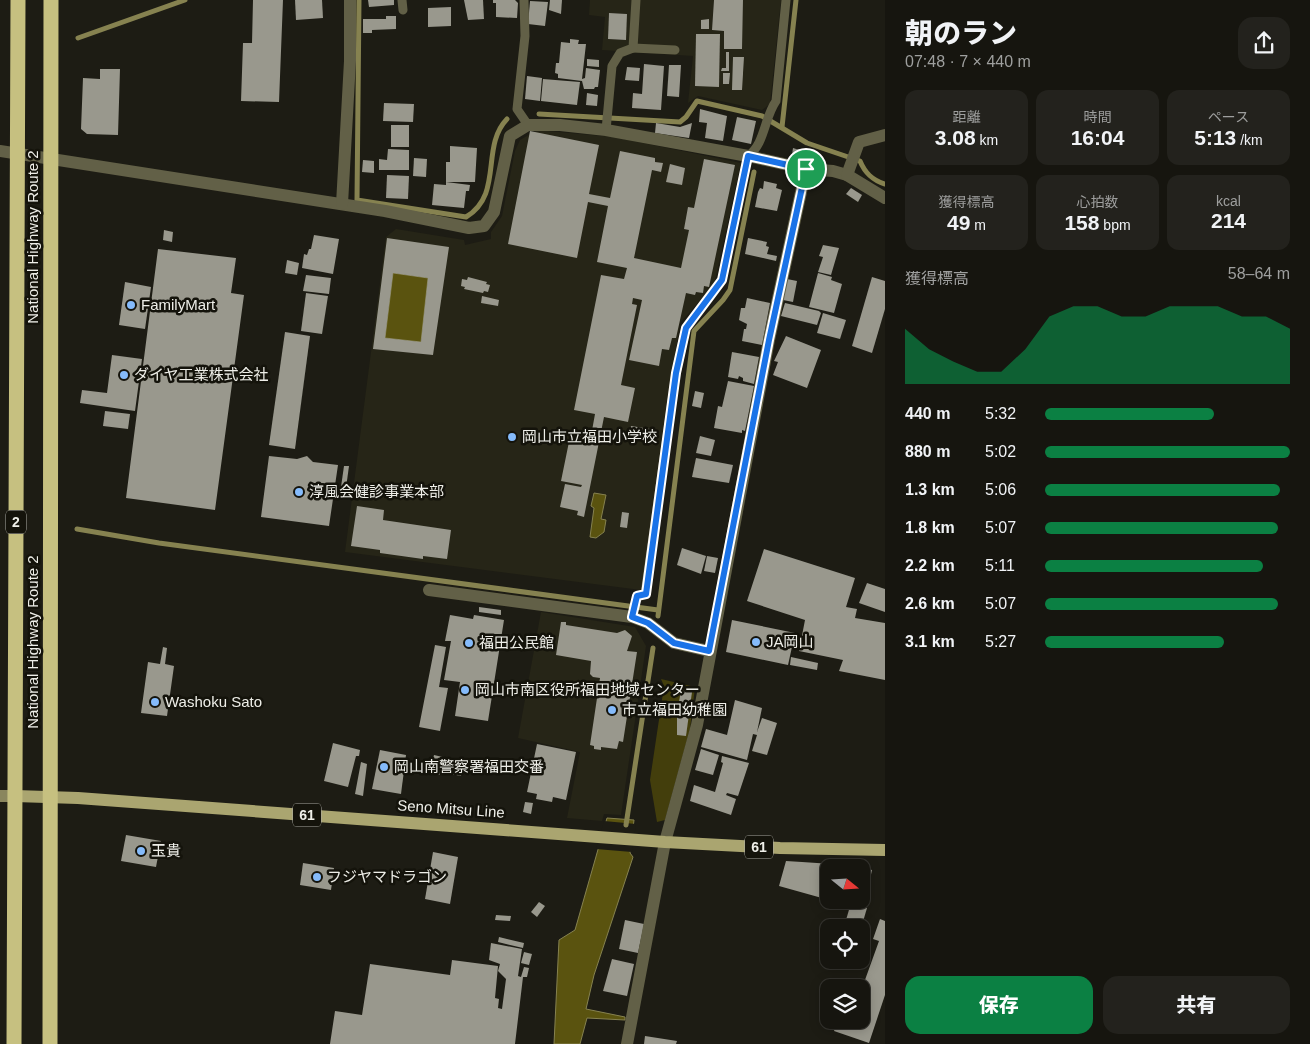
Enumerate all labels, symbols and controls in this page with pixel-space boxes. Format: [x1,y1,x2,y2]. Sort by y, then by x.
button: share [1238,17,1290,69]
text: 朝のラン [905,18,1017,49]
text: 07:48 · 7 × 440 m [905,53,1031,70]
text: 距離 [953,109,981,125]
text: 時間 [1084,109,1112,125]
text: ペース [1208,109,1249,125]
text: 3.08 [935,126,976,149]
text: 16:04 [1071,126,1124,149]
text: 5:13 [1194,126,1236,149]
text: km [976,132,998,148]
text: /km [1236,132,1263,148]
pin [785,148,827,190]
street label: National Highway Route 2 [24,150,41,324]
icon: arrive [792,155,820,183]
text: kcal [1216,193,1241,209]
text: 獲得標高 [939,194,995,210]
text: 心拍数 [1077,194,1119,210]
text: 214 [1211,209,1246,232]
text: 49 [947,211,970,234]
text: 158 [1064,211,1099,234]
text: m [970,217,986,233]
text: bpm [1099,217,1131,233]
text: 58–64 m [1228,265,1290,282]
text: 獲得標高 [905,270,969,287]
place label: FamilyMart [141,296,216,313]
marker: FamilyMart [125,299,137,311]
place label: ダイヤ工業株式会社 [134,366,269,383]
marker: ダイヤ工業株式会社 [118,369,130,381]
text: 440 m [905,405,950,422]
text: 5:32 [985,405,1016,422]
place label: 岡山市立福田小学校 [522,428,657,445]
marker: 岡山市立福田小学校 [506,431,518,443]
text: 880 m [905,443,950,460]
text: 5:02 [985,443,1016,460]
text: 1.3 km [905,481,955,498]
text: 5:06 [985,481,1016,498]
place label: 淳風会健診事業本部 [309,483,444,500]
marker: 淳風会健診事業本部 [293,486,305,498]
road number: 2 [6,511,26,534]
text: 1.8 km [905,519,955,536]
text: 5:07 [985,519,1016,536]
street label: National Highway Route 2 [24,555,41,729]
text: 2.2 km [905,557,955,574]
text: 5:11 [985,557,1015,574]
text: 2.6 km [905,595,955,612]
text: 5:07 [985,595,1016,612]
place label: JA岡山 [766,633,814,650]
text: 3.1 km [905,633,955,650]
text: 5:27 [985,633,1016,650]
place label: 福田公民館 [479,634,554,651]
marker: JA岡山 [750,636,762,648]
marker: 福田公民館 [463,637,475,649]
place label: 岡山市南区役所福田地域センター [475,681,700,698]
marker: 岡山市南区役所福田地域センター [459,684,471,696]
place label: Washoku Sato [165,693,262,710]
marker: Washoku Sato [149,696,161,708]
place label: 市立福田幼稚園 [622,701,727,718]
marker: 市立福田幼稚園 [606,704,618,716]
place label: 岡山南警察署福田交番 [394,758,544,775]
marker: 岡山南警察署福田交番 [378,761,390,773]
street label: Seno Mitsu Line [397,796,505,821]
road number: 61 [293,804,321,826]
road number: 61 [745,836,773,859]
place label: 玉貴 [151,842,181,859]
marker: 玉貴 [135,845,147,857]
north arrow [820,859,870,909]
map controls [820,859,870,1029]
place label: フジヤマドラゴン [327,868,447,885]
marker: フジヤマドラゴン [311,871,323,883]
button: locate [820,919,870,969]
button: 保存 [905,976,1093,1034]
button: 共有 [1103,976,1290,1034]
button: layers [820,979,870,1029]

